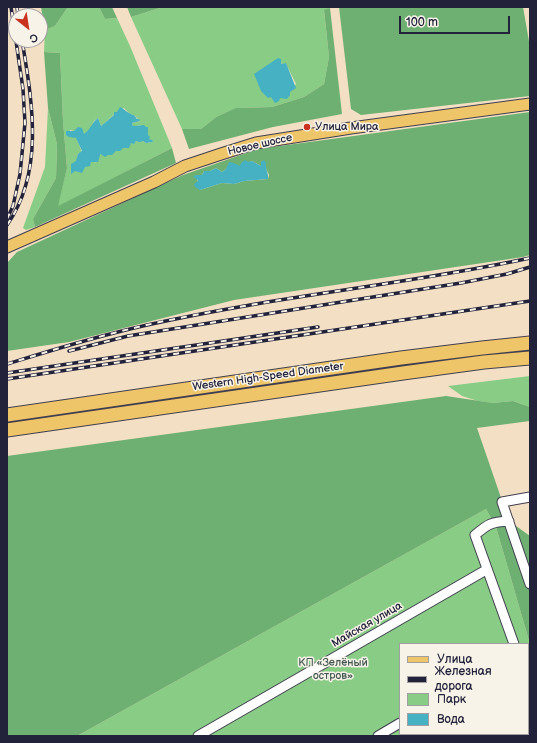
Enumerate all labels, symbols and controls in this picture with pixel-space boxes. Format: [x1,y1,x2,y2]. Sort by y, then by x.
north arrow [8,8,48,48]
scale bar [401,8,512,34]
text: 100 m [406,15,438,30]
text: С [27,30,40,46]
place label: Улица Мира [315,120,379,134]
marker: Улица Мира [302,122,312,132]
street label: Новое шоссе [227,131,293,159]
street label: Western High-Speed Diameter [192,360,344,394]
street label: Майская улица [329,600,405,650]
legend [399,643,529,735]
text: Улица [437,652,473,667]
park label: КП «Зелёный остров» [298,656,368,682]
text: Железная дорога [435,664,492,694]
text: Парк [437,692,466,707]
text: Вода [437,712,465,727]

